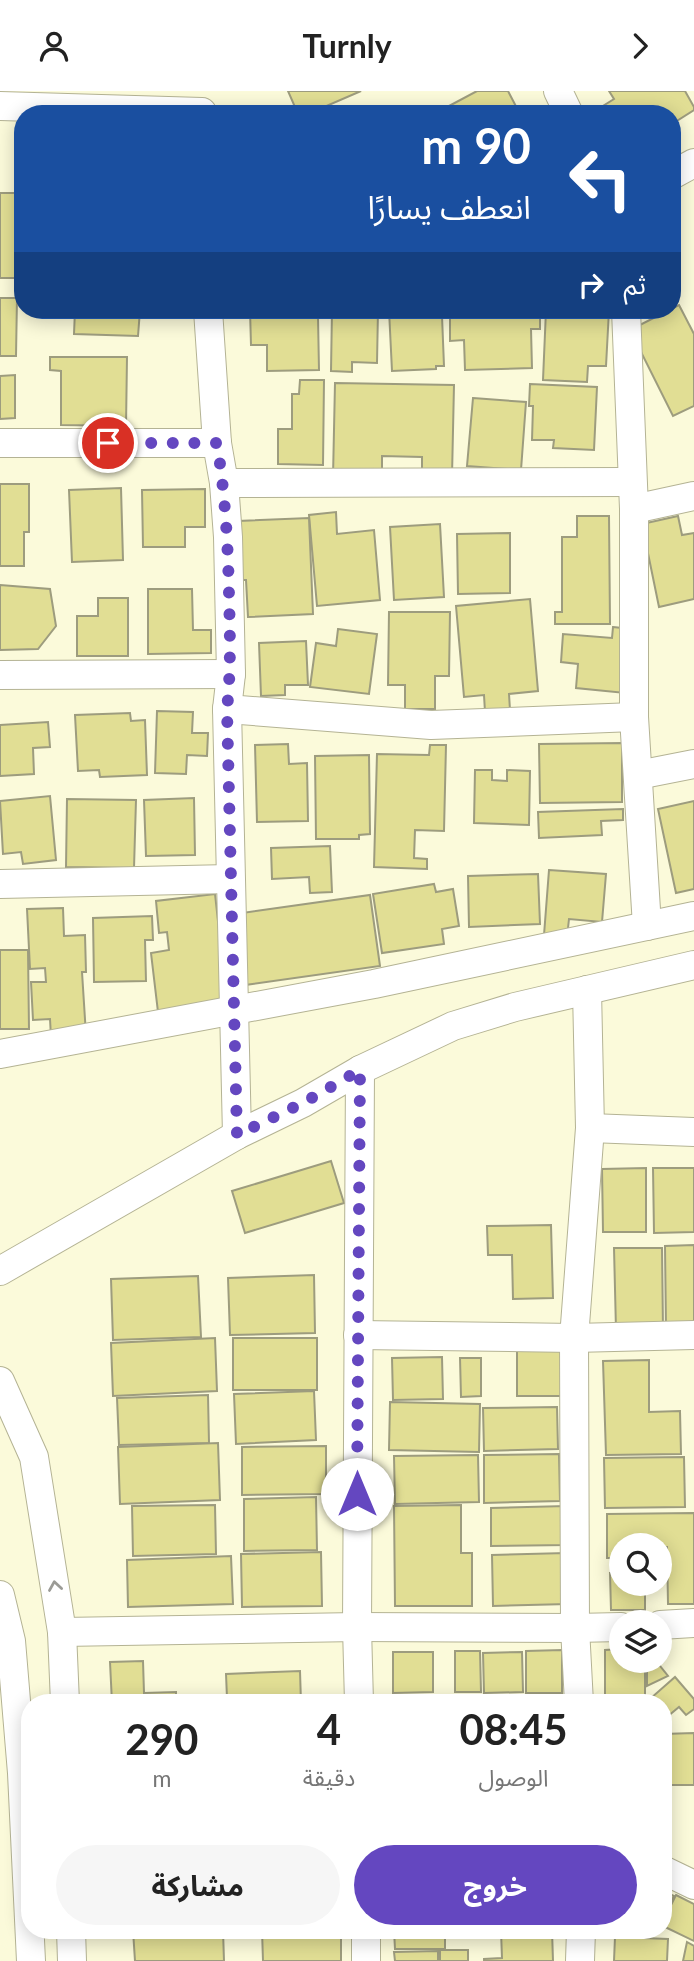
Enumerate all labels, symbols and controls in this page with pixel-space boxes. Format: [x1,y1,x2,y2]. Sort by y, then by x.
text: Turnly [302,26,392,65]
icon: person [35,27,73,65]
icon: forward [621,27,659,65]
text: 90 m [421,116,531,174]
icon: left [555,133,646,224]
text: انعطف يسارًا [367,187,531,226]
icon: right [572,266,610,304]
text: ثم [624,268,646,300]
pin [78,413,138,473]
icon: arrive [89,424,127,462]
position arrow [320,1457,394,1531]
map controls [609,1533,672,1673]
button: search [609,1533,672,1596]
one-way arrow [48,1580,63,1592]
button: layers [609,1610,672,1673]
text: 4 [317,1704,341,1754]
text: 08:45 [459,1704,568,1754]
text: 290 [125,1714,198,1764]
text: دقيقة [303,1763,355,1791]
text: الوصول [479,1763,549,1791]
text: m [152,1764,171,1792]
button: مشاركة [56,1845,340,1925]
button: خروج [354,1845,637,1925]

